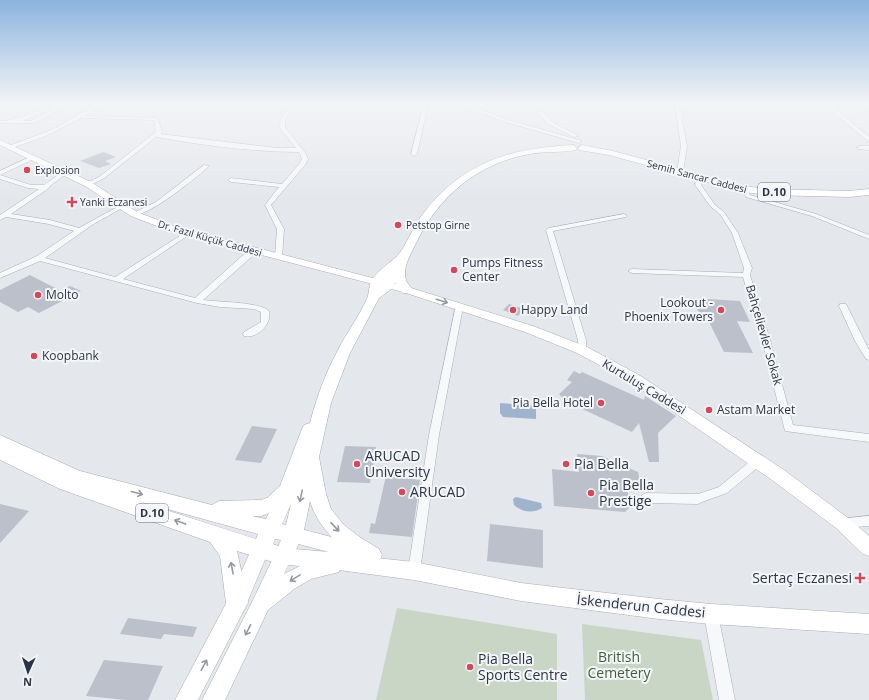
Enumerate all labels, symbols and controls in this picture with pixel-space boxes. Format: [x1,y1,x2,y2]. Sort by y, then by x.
street label: Semih Sancar Caddesi [646,156,748,196]
place label: Explosion [35,163,80,177]
marker: Explosion [22,165,32,175]
road number: D.10 [758,183,790,201]
place label: Yanki Eczanesi [80,195,147,209]
marker: Yanki Eczanesi [67,197,77,207]
street label: Dr. Fazıl Küçük Caddesi [156,216,264,260]
place label: Petstop Girne [406,218,470,232]
marker: Petstop Girne [393,220,403,230]
place label: Pumps Fitness Center [462,254,543,285]
marker: Pumps Fitness Center [449,265,459,275]
street label: Bahçelievler Sokak [742,283,787,388]
place label: Molto [46,286,79,303]
marker: Molto [33,290,43,300]
place label: Lookout - Phoenix Towers [624,294,713,325]
one-way arrow [436,297,448,305]
place label: Happy Land [521,301,588,318]
marker: Happy Land [508,305,518,315]
marker: Lookout - Phoenix Towers [716,305,726,315]
place label: Koopbank [42,347,99,364]
marker: Koopbank [29,351,39,361]
street label: Kurtuluş Caddesi [599,355,689,418]
place label: Pia Bella Hotel [513,394,593,411]
marker: Pia Bella Hotel [596,398,606,408]
place label: Astam Market [717,401,795,418]
marker: Astam Market [704,405,714,415]
place label: ARUCAD University [365,446,431,481]
place label: Pia Bella [574,454,629,473]
marker: ARUCAD University [352,459,362,469]
marker: Pia Bella [561,459,571,469]
place label: Pia Bella Prestige [599,475,654,510]
place label: ARUCAD [410,482,466,501]
marker: ARUCAD [397,487,407,497]
marker: Pia Bella Prestige [586,488,596,498]
one-way arrow [297,489,305,502]
one-way arrow [130,490,143,497]
road number: D.10 [136,504,168,522]
one-way arrow [175,518,187,526]
one-way arrow [330,522,339,532]
one-way arrow [228,562,236,575]
place label: Sertaç Eczanesi [752,568,852,587]
marker: Sertaç Eczanesi [855,573,865,583]
one-way arrow [289,574,301,582]
street label: İskenderun Caddesi [576,589,706,622]
one-way arrow [244,623,251,635]
park label: British Cemetery [587,647,652,682]
place label: Pia Bella Sports Centre [478,649,568,684]
north arrow [8,652,48,692]
one-way arrow [201,660,209,672]
marker: Pia Bella Sports Centre [465,662,475,672]
text: N [23,675,32,690]

